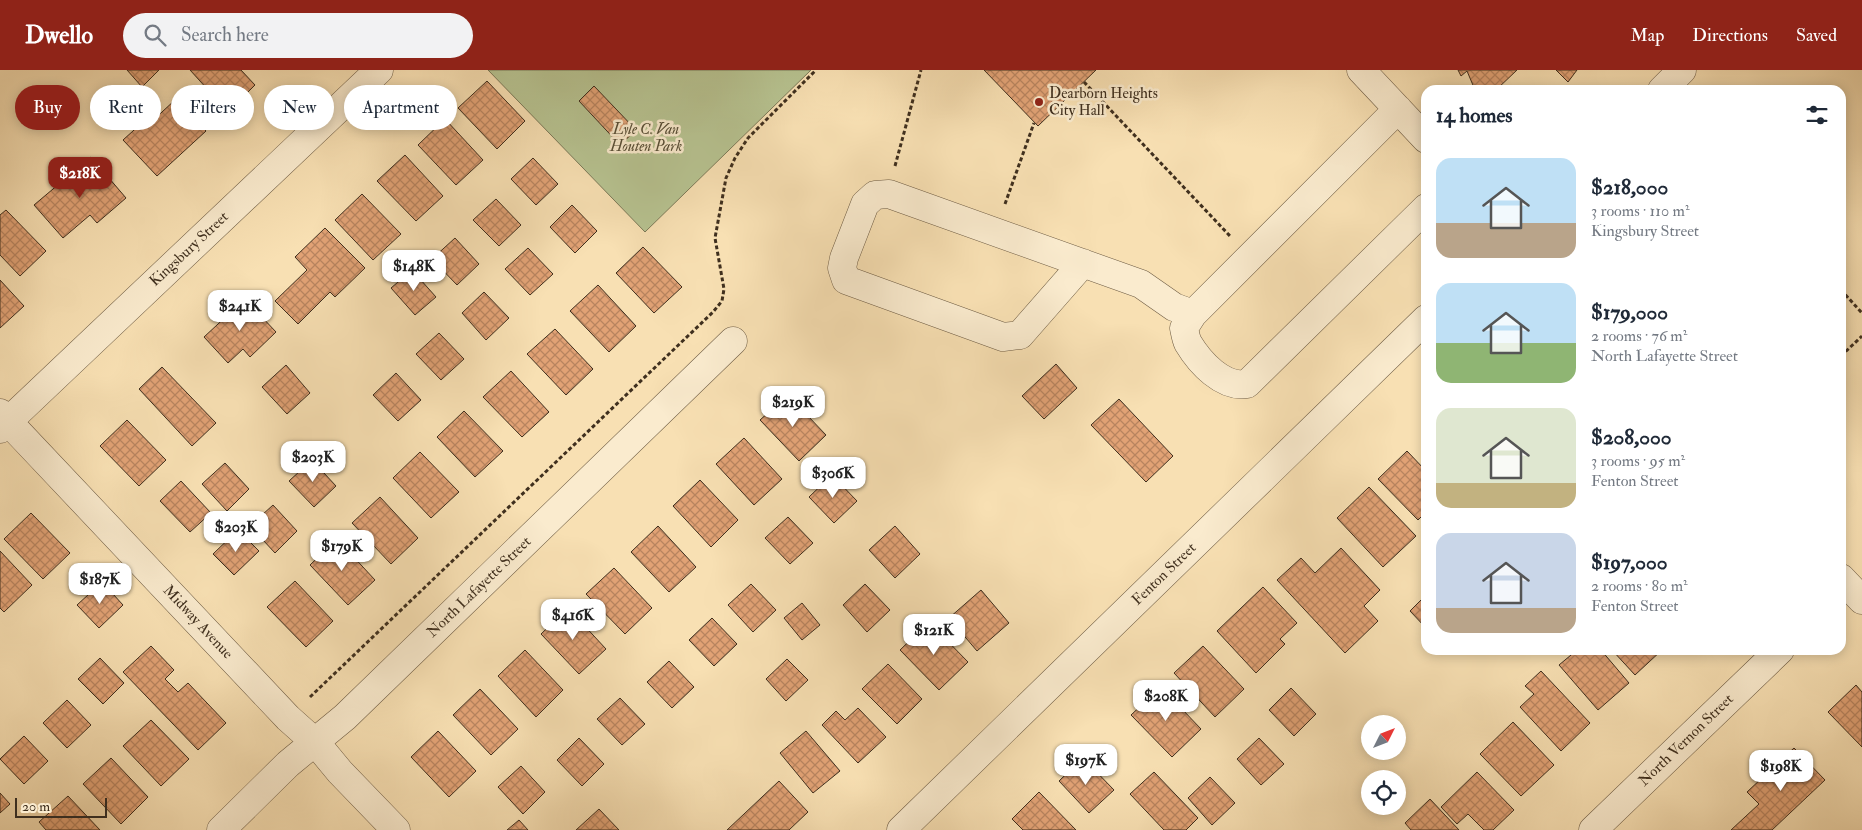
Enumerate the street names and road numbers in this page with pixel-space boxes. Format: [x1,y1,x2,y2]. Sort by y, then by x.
street label: Kingsbury Street [145,207,233,290]
street label: North Lafayette Street [423,532,535,642]
street label: Fenton Street [1128,539,1200,609]
street label: Midway Avenue [159,581,237,663]
street label: North Vernon Street [1634,690,1738,790]

